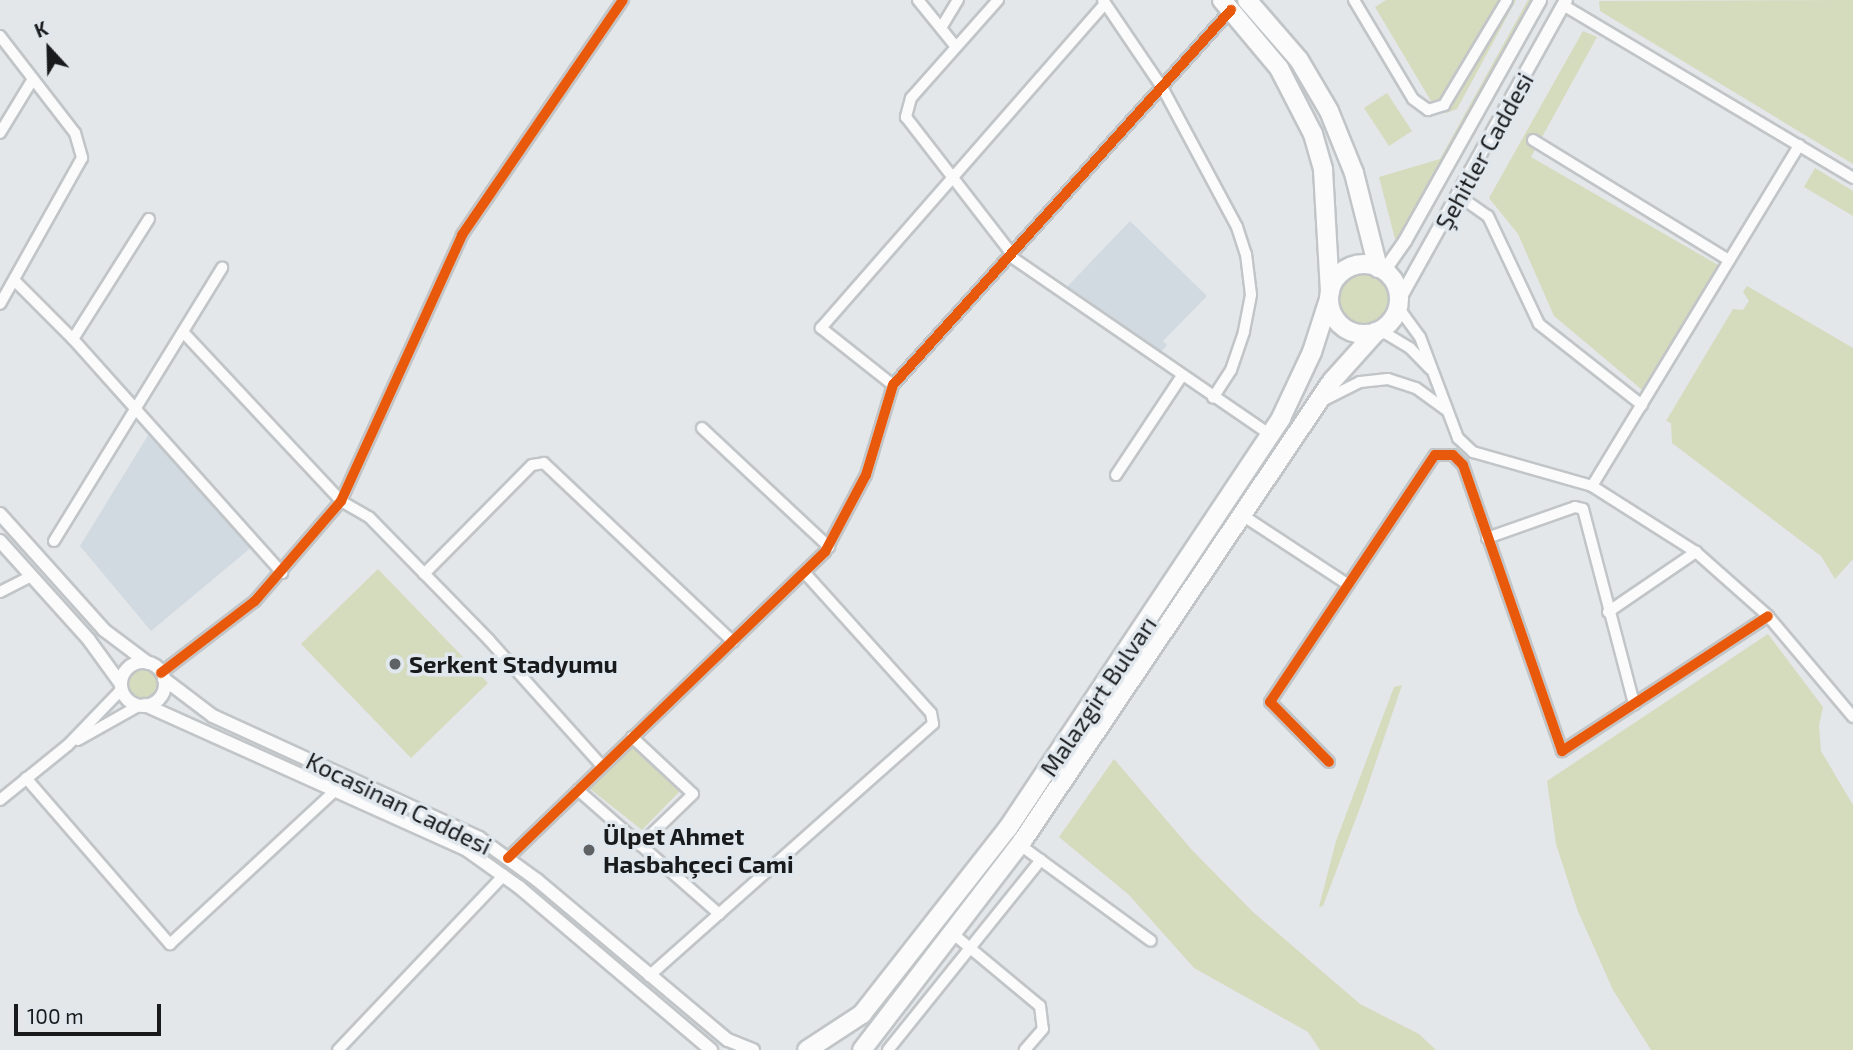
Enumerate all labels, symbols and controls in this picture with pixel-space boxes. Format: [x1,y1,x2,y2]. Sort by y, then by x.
north arrow [14,14,84,84]
text: K [31,16,51,42]
street label: Şehitler Caddesi [1429,67,1539,235]
street label: Malazgirt Bulvarı [1034,611,1162,781]
place label: Serkent Stadyumu [409,650,618,678]
marker: Serkent Stadyumu [387,656,403,672]
street label: Kocasinan Caddesi [302,746,496,860]
place label: Ülpet Ahmet Hasbahçeci Cami [603,822,794,878]
marker: Ülpet Ahmet Hasbahçeci Cami [581,842,597,858]
scale bar [18,990,164,1034]
text: 100 m [27,1003,84,1028]

